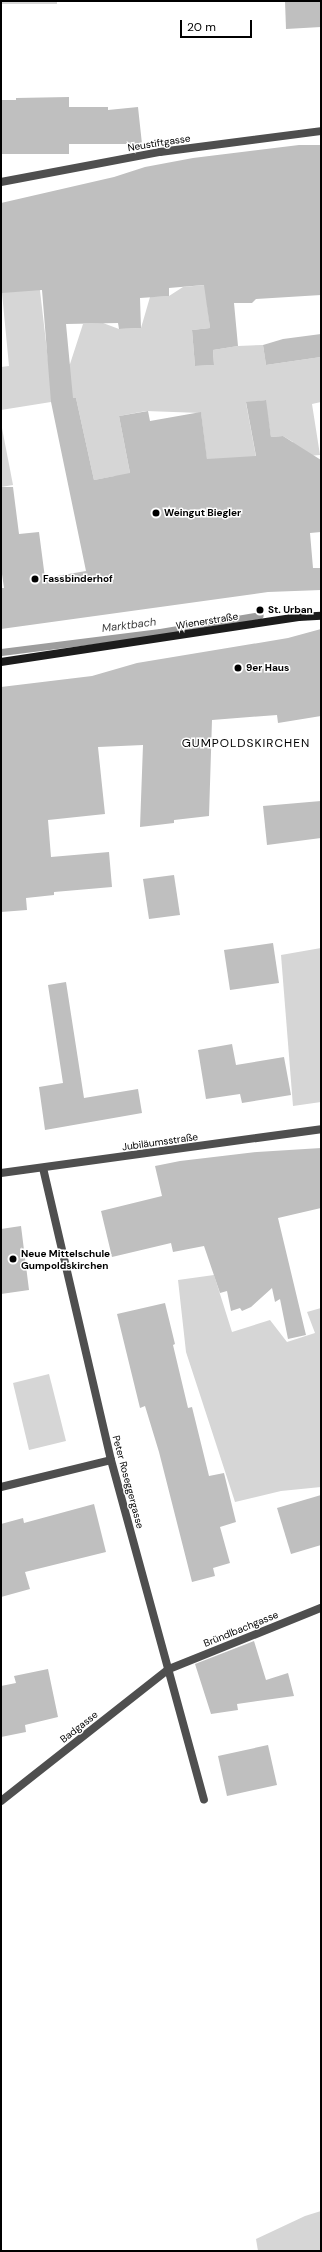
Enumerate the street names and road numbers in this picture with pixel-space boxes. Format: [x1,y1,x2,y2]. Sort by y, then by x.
street label: Neustiftgasse [127,132,191,154]
street label: Wienerstraße [175,610,239,632]
street label: Jubiläumsstraße [121,1131,199,1153]
street label: Peter Roseggergasse [110,1434,146,1530]
street label: Bründlbachgasse [202,1609,280,1649]
street label: Badgasse [58,1709,100,1745]

